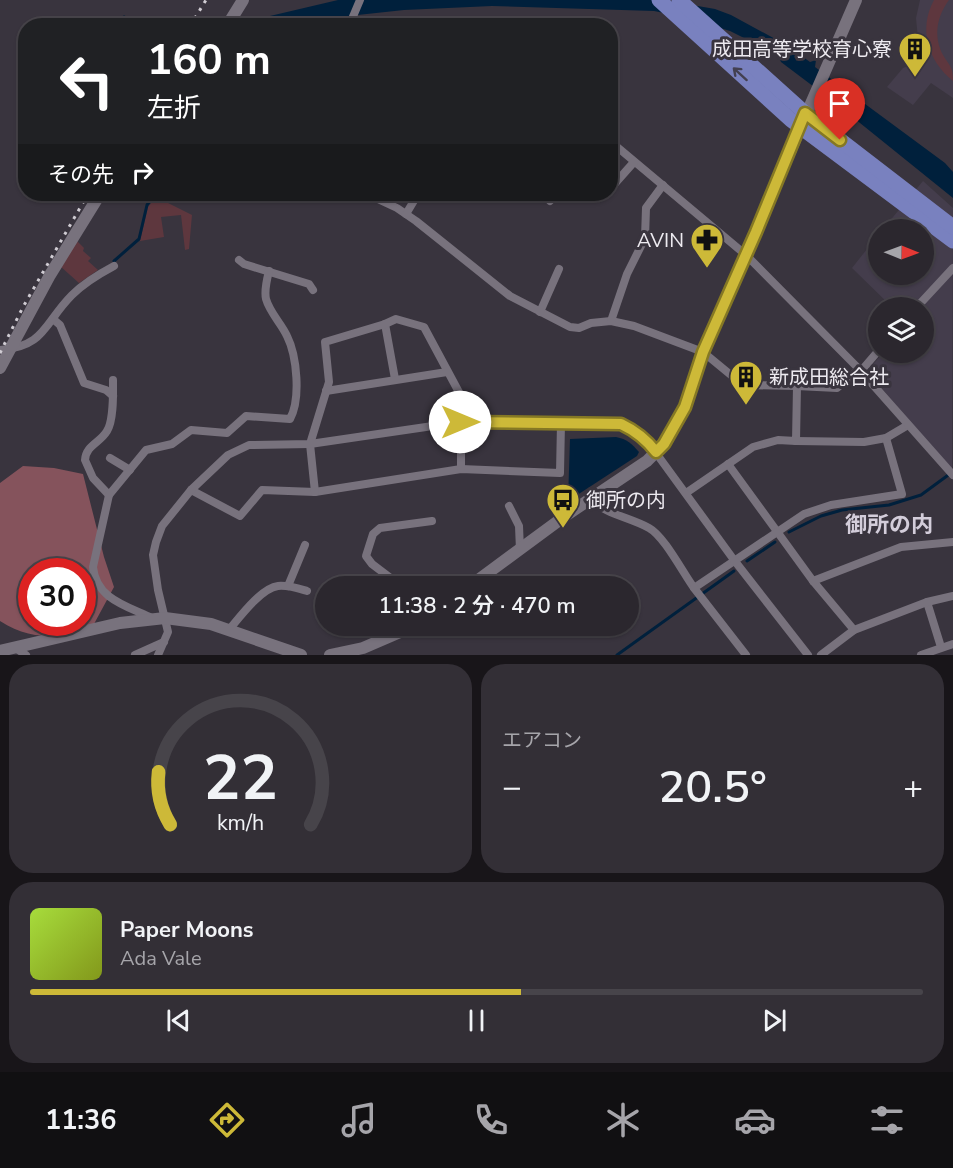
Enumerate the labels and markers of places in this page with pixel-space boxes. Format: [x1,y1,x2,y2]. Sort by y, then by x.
building icon: 成田高等学校育心寮 [897,31,933,78]
place label: 成田高等学校育心寮 [712,36,892,63]
pin [814,78,865,140]
pharmacy icon: AVIN [689,222,725,269]
place label: AVIN [637,227,684,254]
building icon: 新成田総合社 [728,359,764,406]
place label: 新成田総合社 [769,364,889,391]
bus stop icon: 御所の内 [545,482,581,529]
place label: 御所の内 [586,487,666,514]

